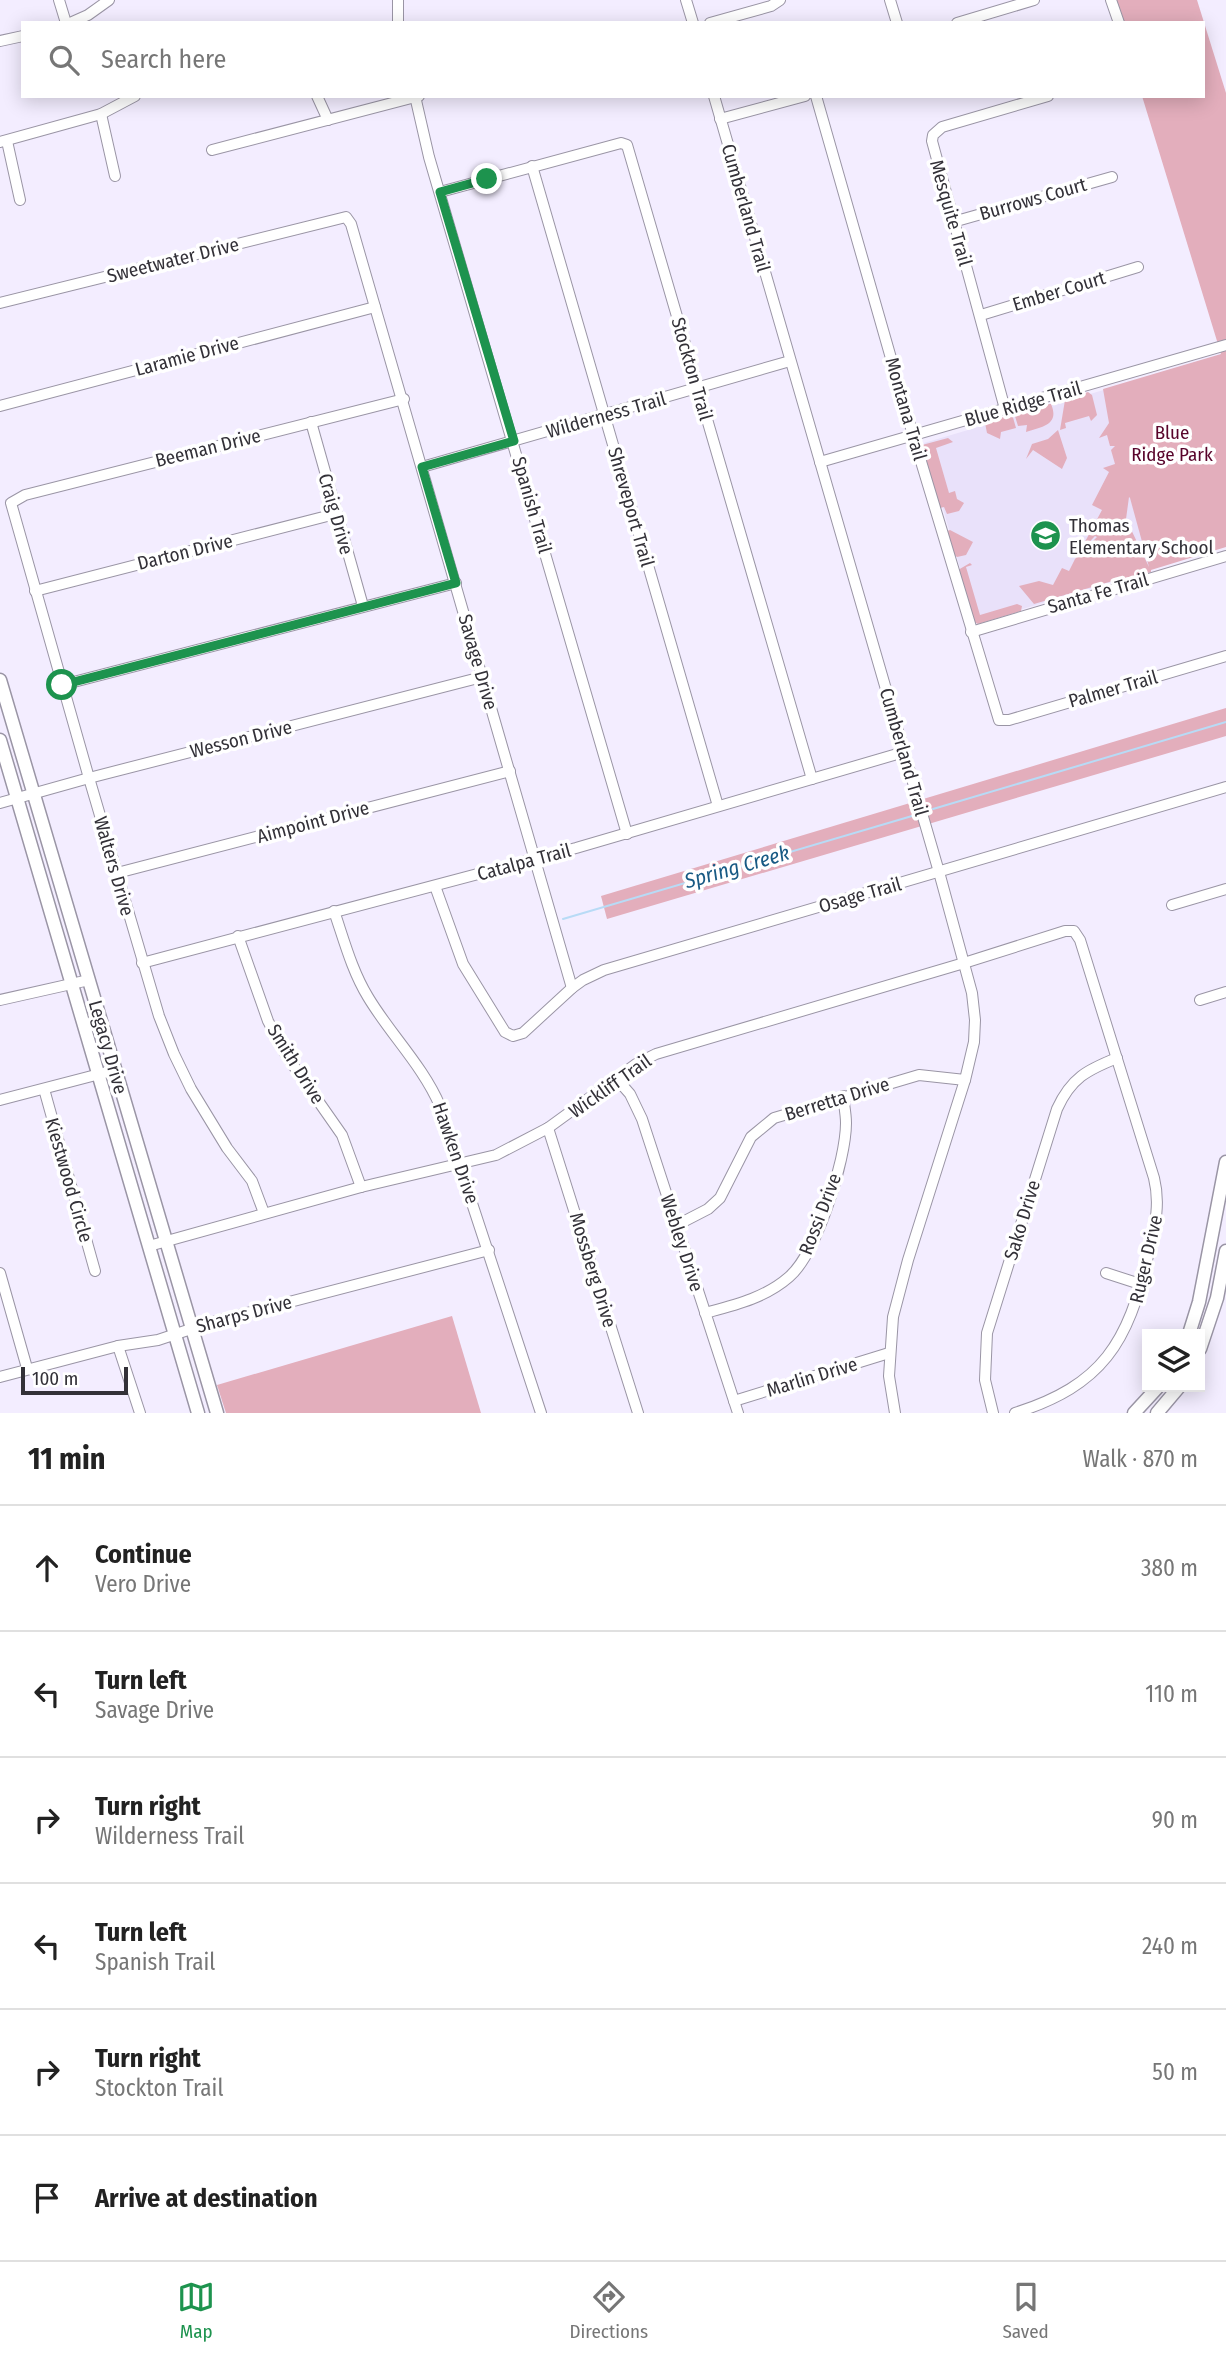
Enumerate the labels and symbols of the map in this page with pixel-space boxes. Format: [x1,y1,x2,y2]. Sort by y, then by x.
street label: Cumberland Trail [717,141,775,275]
street label: Mesquite Trail [925,157,977,269]
route end [471,163,502,194]
street label: Burrows Court [977,173,1090,225]
street label: Sweetwater Drive [105,233,241,287]
street label: Ember Court [1010,266,1109,316]
street label: Stockton Trail [666,315,718,423]
street label: Laramie Drive [133,331,241,381]
street label: Montana Trail [880,355,932,463]
street label: Blue Ridge Trail [962,376,1084,432]
street label: Wilderness Trail [544,387,668,443]
park label: Blue Ridge Park [1131,421,1213,466]
street label: Beeman Drive [153,424,263,472]
street label: Shreveport Trail [603,445,659,569]
street label: Spanish Trail [507,454,557,556]
street label: Craig Drive [313,471,359,557]
place label: Thomas Elementary School [1069,514,1214,559]
school or university icon: Thomas Elementary School [1029,519,1063,553]
street label: Darton Drive [135,529,235,575]
street label: Santa Fe Trail [1045,568,1151,618]
street label: Savage Drive [453,612,503,712]
street label: Palmer Trail [1066,665,1160,713]
route start [46,669,77,700]
street label: Cumberland Trail [875,685,933,819]
street label: Wesson Drive [188,715,294,763]
street label: Aimpoint Drive [254,796,372,848]
street label: Walters Drive [89,814,139,918]
street label: Catalpa Trail [475,838,573,886]
water label: Spring Creek [681,840,792,895]
street label: Osage Trail [816,872,904,918]
street label: Legacy Drive [84,997,132,1097]
street label: Smith Drive [262,1020,330,1108]
street label: Wickliff Trail [564,1049,656,1123]
street label: Berretta Drive [782,1072,892,1126]
street label: Hawken Drive [428,1099,484,1207]
street label: Kiestwood Circle [40,1115,98,1245]
street label: Rossi Drive [794,1170,846,1258]
street label: Sako Drive [999,1177,1045,1263]
street label: Webley Drive [655,1191,709,1295]
street label: Mossberg Drive [565,1210,621,1330]
street label: Ruger Drive [1125,1213,1167,1305]
street label: Sharps Drive [194,1290,294,1338]
street label: Marlin Drive [764,1352,860,1402]
scale bar [21,1364,128,1396]

